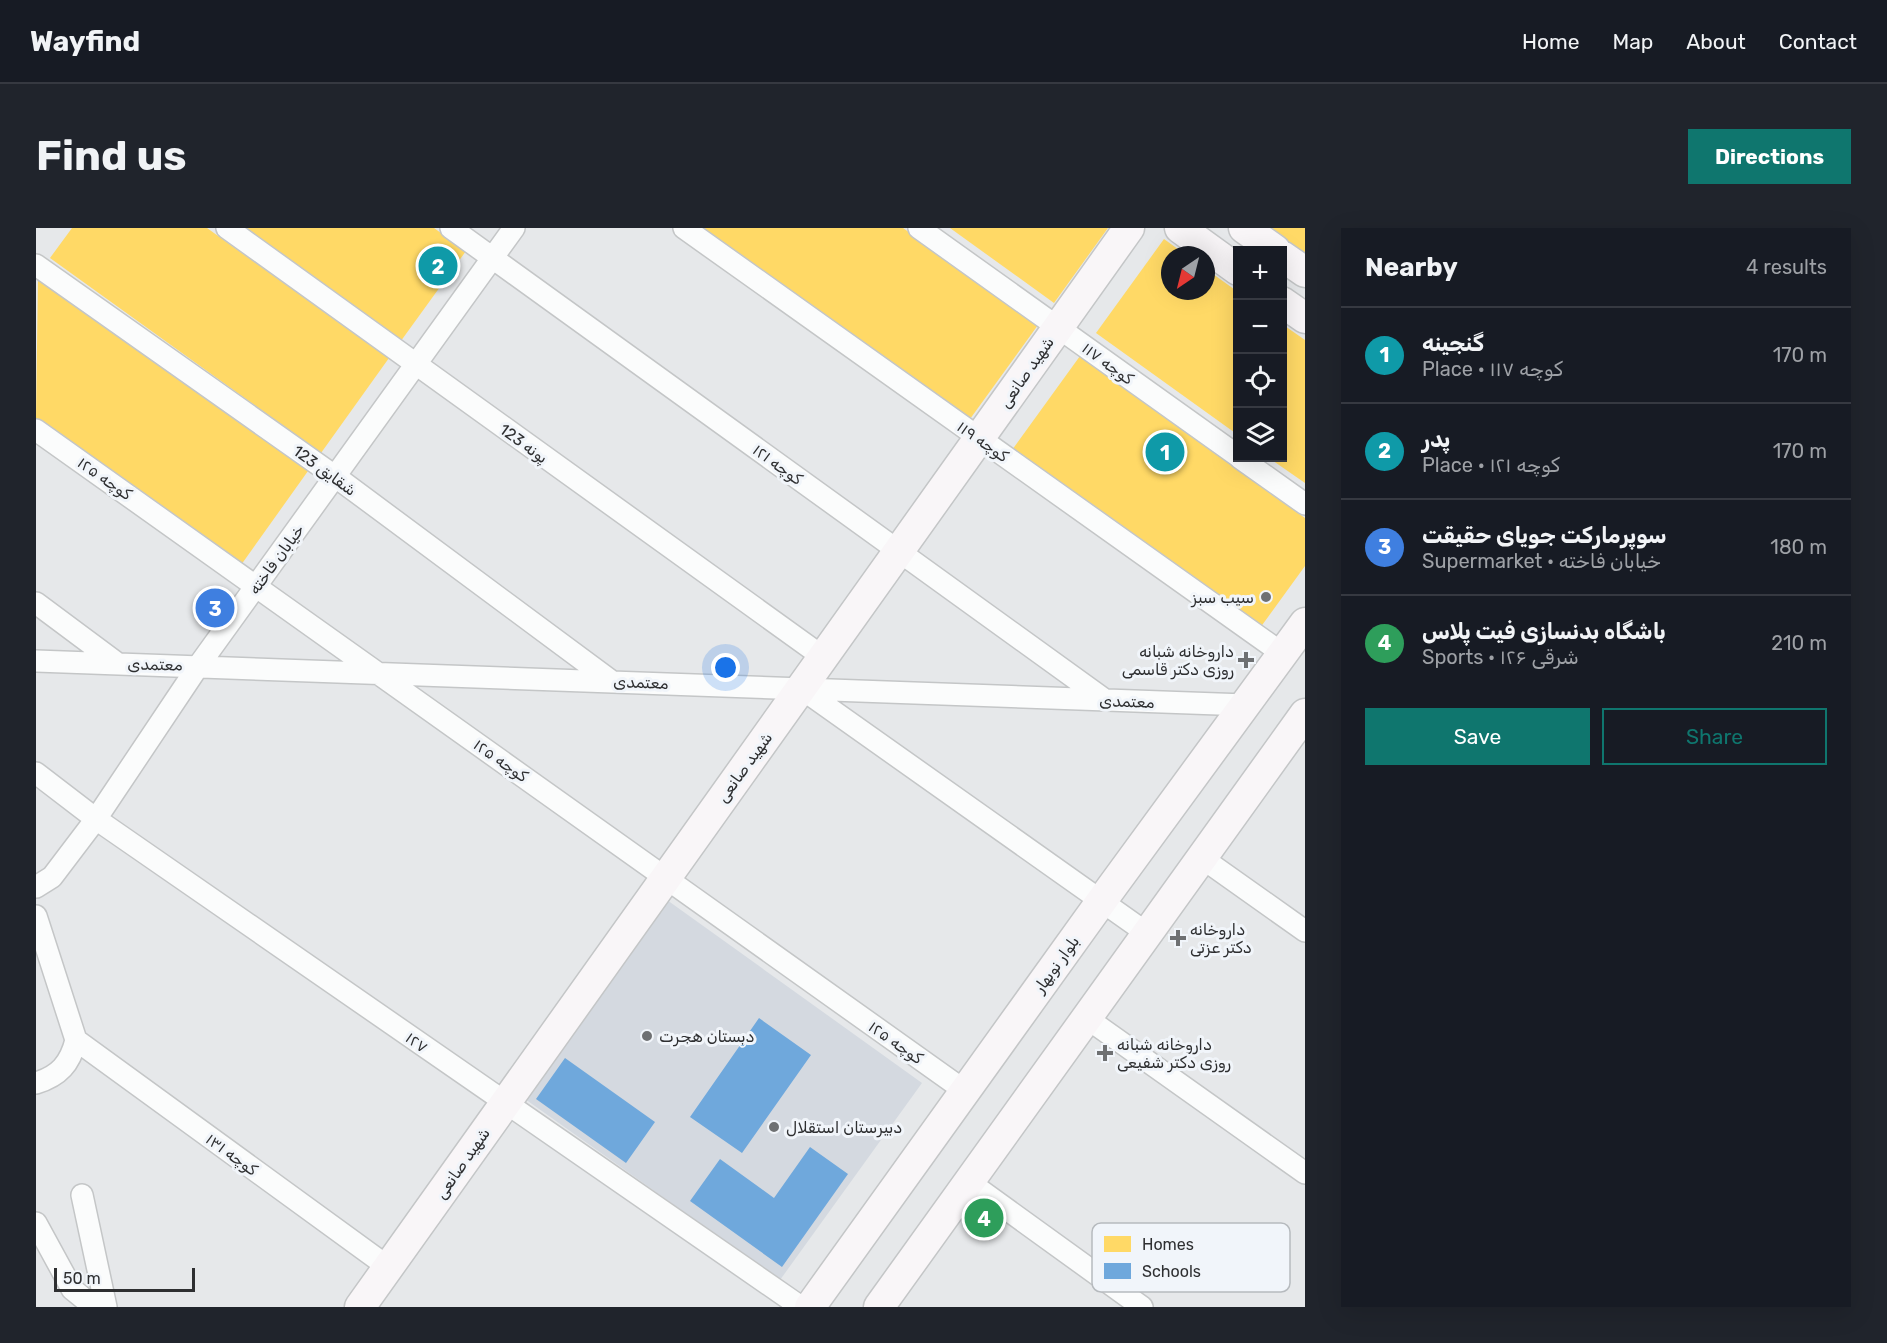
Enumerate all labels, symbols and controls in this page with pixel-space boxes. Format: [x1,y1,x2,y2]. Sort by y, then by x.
text: Wayfind [30,25,140,58]
text: Home [1522,29,1579,54]
text: Map [1612,29,1653,54]
text: About [1686,29,1746,54]
text: Contact [1779,29,1857,54]
button: Directions [1688,129,1851,184]
text: Find us [36,131,187,181]
pin: 2 [418,243,458,288]
north arrow [1161,246,1215,300]
map controls [1233,246,1287,462]
button: + [1233,246,1287,300]
text: Nearby [1365,252,1458,283]
text: 4 results [1746,255,1827,279]
button: − [1233,300,1287,354]
text: گنجینه [1422,330,1484,357]
street label: شهید صانعی [995,333,1059,412]
street label: کوچه ۱۱۷ [1078,338,1138,390]
text: 1 [1380,343,1389,367]
text: 170 m [1773,343,1827,367]
button: locate [1233,354,1287,408]
text: Place · کوچه ۱۱۷ [1422,357,1563,381]
button: layers [1233,408,1287,462]
street label: کوچه ۱۱۹ [953,417,1013,467]
street label: 123 پونه [495,420,551,468]
text: پدر [1422,426,1450,453]
pin: 1 [1146,430,1184,474]
text: 2 [1378,439,1391,463]
text: 170 m [1773,439,1827,463]
street label: کوچه ۱۲۱ [749,440,807,490]
street label: 123 شقایق [289,441,360,501]
street label: کوچه ۱۲۵ [73,453,136,505]
text: Place · کوچه ۱۲۱ [1422,453,1560,477]
street label: خیابان فاخته [245,521,308,598]
text: سوپرمارکت جویای حقیقت [1422,522,1666,549]
text: 3 [1378,535,1391,559]
text: 180 m [1770,535,1827,559]
text: Supermarket · خیابان فاخته [1422,549,1661,573]
pin: 3 [196,586,234,631]
place label: سیب سبز [1190,588,1254,608]
marker: سیب سبز [1259,590,1273,604]
text: باشگاه بدنسازی فیت پلاس [1422,618,1666,645]
text: 4 [1378,631,1391,655]
text: 210 m [1771,631,1827,655]
place label: داروخانه شبانه روزی دکتر قاسمی [1122,642,1234,680]
text: Sports · ۱۲۶ شرقی [1422,645,1579,669]
your location [711,653,740,682]
marker: داروخانه شبانه روزی دکتر قاسمی [1239,653,1253,667]
street label: معتمدی [127,655,183,674]
street label: معتمدی [613,672,669,693]
street label: معتمدی [1099,691,1155,712]
button: Save [1365,708,1590,765]
button: Share [1602,708,1827,765]
street label: شهید صانعی [712,728,777,807]
street label: کوچه ۱۲۵ [469,735,532,787]
place label: داروخانه دکتر عزتی [1190,920,1252,958]
marker: داروخانه دکتر عزتی [1171,931,1185,945]
street label: بلوار نوبهار [1029,932,1084,998]
street label: کوچه ۱۲۵ [864,1017,927,1069]
place label: دبستان هجرت [659,1027,755,1047]
street label: ۱۲۷ [402,1028,432,1057]
marker: دبستان هجرت [640,1029,654,1043]
place label: داروخانه شبانه روزی دکتر شفیعی [1117,1035,1231,1073]
marker: داروخانه شبانه روزی دکتر شفیعی [1098,1046,1112,1060]
place label: دبیرستان استقلال [786,1118,902,1138]
marker: دبیرستان استقلال [767,1120,781,1134]
street label: شهید صانعی [431,1124,495,1203]
street label: کوچه ۱۳۱ [202,1129,262,1181]
pin: 4 [964,1196,1004,1240]
legend [1092,1223,1290,1292]
text: Homes [1142,1235,1194,1254]
text: Schools [1142,1262,1201,1281]
scale bar [54,1265,195,1292]
text: 50 m [63,1269,101,1288]

